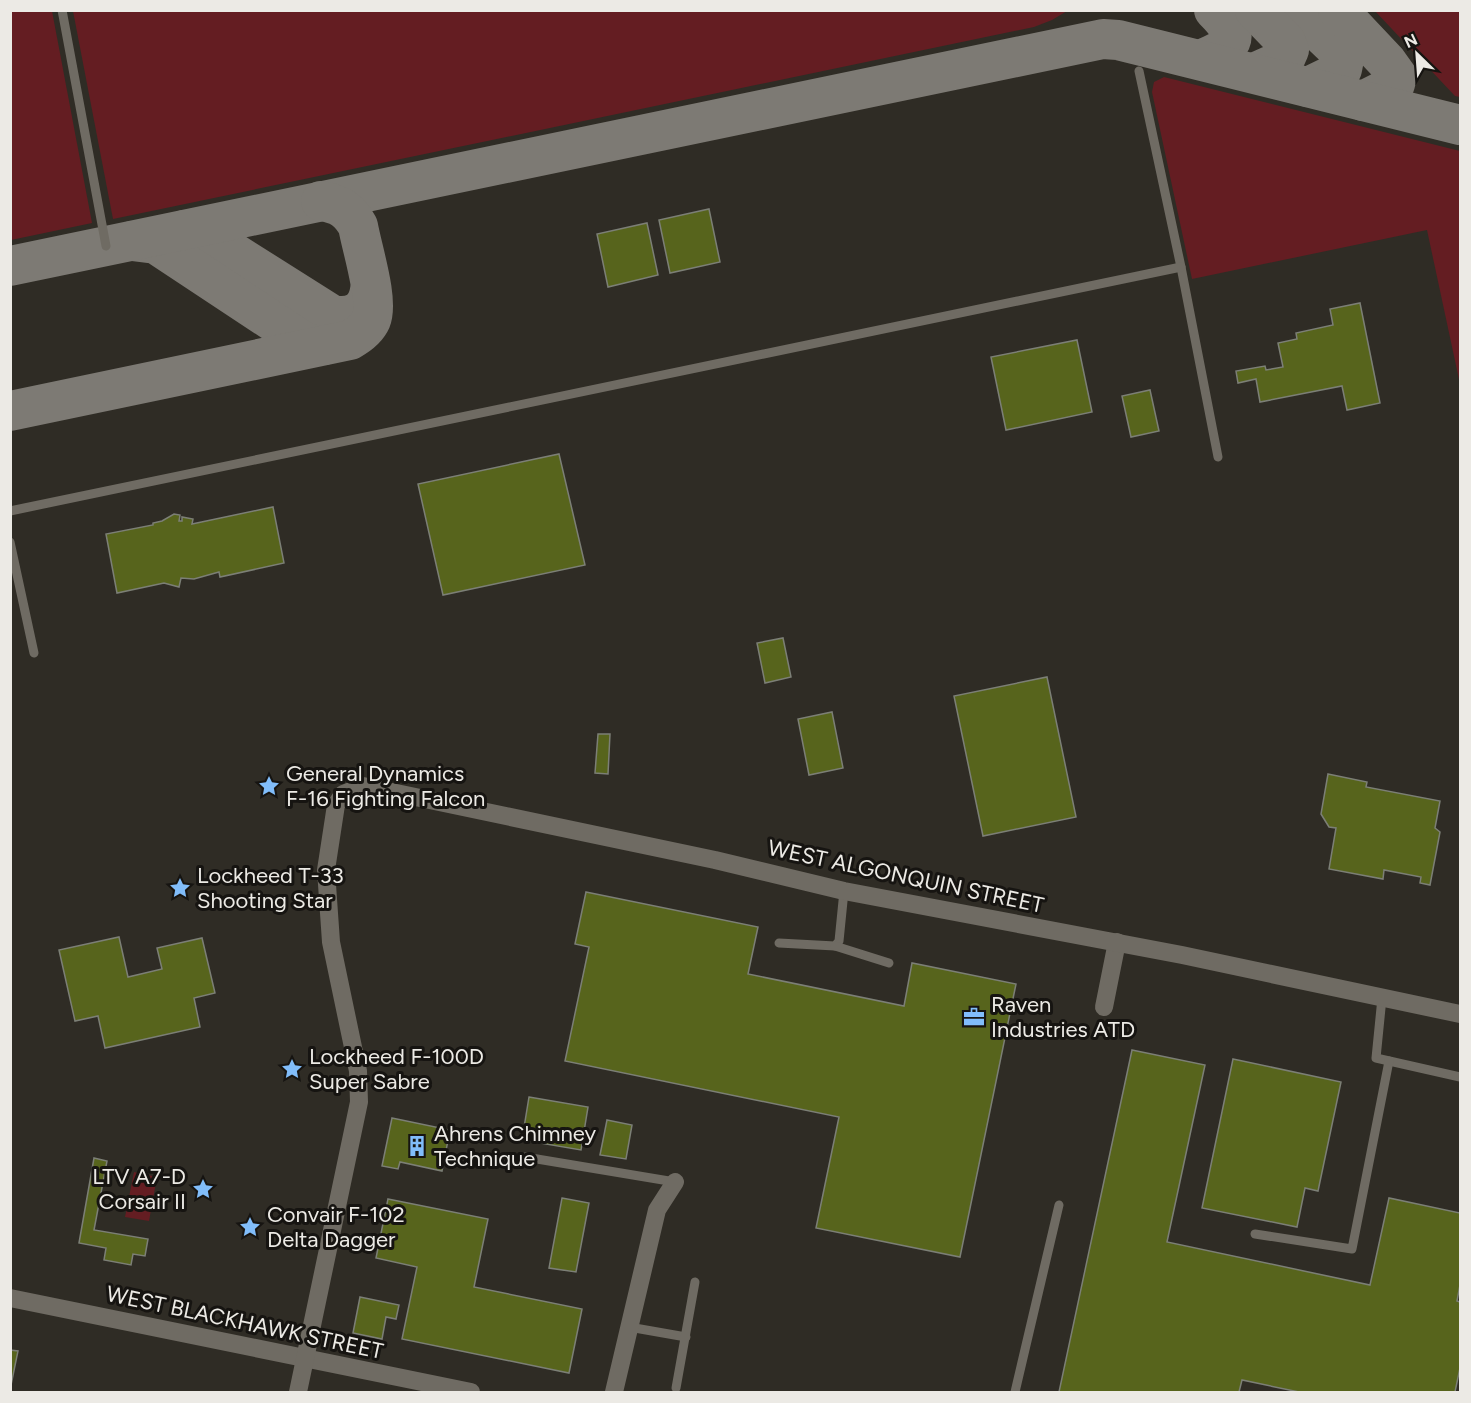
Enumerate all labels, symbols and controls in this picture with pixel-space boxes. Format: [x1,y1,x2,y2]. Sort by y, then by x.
north arrow [1387,24,1447,84]
text: N [1401,30,1420,52]
place label: General Dynamics F-16 Fighting Falcon [286,760,485,812]
place icon: General Dynamics F-16 Fighting Falcon [257,774,281,798]
street label: WEST ALGONQUIN STREET [766,834,1046,919]
place label: Lockheed T-33 Shooting Star [197,862,344,914]
place icon: Lockheed T-33 Shooting Star [168,876,192,900]
place label: Raven Industries ATD [991,991,1135,1043]
office icon: Raven Industries ATD [962,1005,986,1029]
place label: Lockheed F-100D Super Sabre [309,1043,484,1095]
place icon: Lockheed F-100D Super Sabre [280,1057,304,1081]
place label: Ahrens Chimney Technique [434,1120,597,1172]
building icon: Ahrens Chimney Technique [405,1134,429,1158]
place label: LTV A7-D Corsair II [92,1163,186,1215]
place icon: LTV A7-D Corsair II [191,1177,215,1201]
place label: Convair F-102 Delta Dagger [267,1201,405,1253]
place icon: Convair F-102 Delta Dagger [238,1215,262,1239]
street label: WEST BLACKHAWK STREET [104,1280,386,1365]

